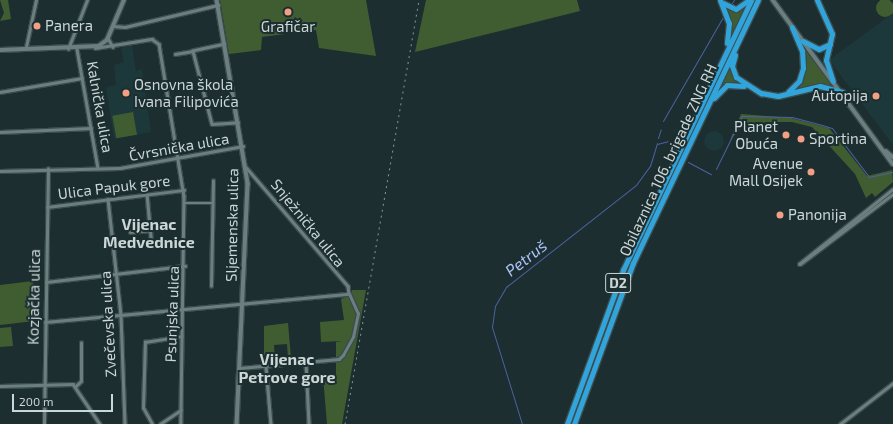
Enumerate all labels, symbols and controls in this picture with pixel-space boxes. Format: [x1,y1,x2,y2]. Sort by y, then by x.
marker: Grafičar [283,7,293,17]
place label: Panera [45,17,93,35]
place label: Grafičar [261,18,315,36]
marker: Panera [32,21,42,31]
street label: Kalnička ulica [83,60,117,154]
street label: Obilaznica 106. brigade ZNG RH [615,61,721,259]
place label: Osnovna škola Ivana Filipovića [134,75,239,110]
place label: Autopija [811,87,868,105]
marker: Osnovna škola Ivana Filipovića [121,88,131,98]
marker: Autopija [871,91,881,101]
place label: Planet Obuća [734,117,778,152]
street label: Čvrsnička ulica [128,129,230,165]
marker: Planet Obuća [781,130,791,140]
place label: Sportina [809,130,867,148]
marker: Sportina [796,134,806,144]
place label: Avenue Mall Osijek [729,154,803,189]
marker: Avenue Mall Osijek [806,167,816,177]
street label: Sljemenska ulica [222,168,242,282]
street label: Ulica Papuk gore [57,171,171,203]
street label: Snježnička ulica [267,175,349,271]
place label: Panonija [788,206,847,224]
marker: Panonija [775,210,785,220]
district label: Vijenac Medvednice [103,214,195,252]
water label: Petruš [501,236,551,280]
street label: Kozjačka ulica [24,249,44,345]
street label: Psunjska ulica [161,265,183,363]
street label: Zvečevska ulica [96,270,120,378]
road number: D2 [605,271,631,295]
district label: Vijenac Petrove gore [238,349,336,387]
scale bar [14,386,115,412]
text: 200 m [19,394,53,408]

